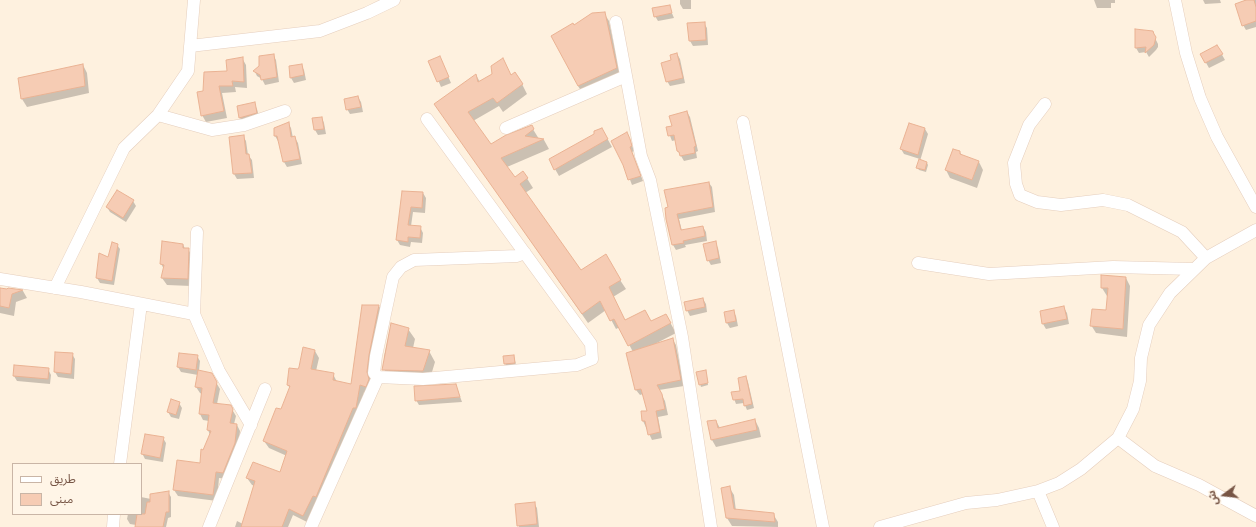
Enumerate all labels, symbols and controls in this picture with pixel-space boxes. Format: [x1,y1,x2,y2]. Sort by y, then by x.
legend [12,463,142,515]
text: طريق [50,471,76,485]
north arrow [1204,475,1244,515]
text: ش [1204,489,1220,507]
text: مبنى [50,491,73,505]

